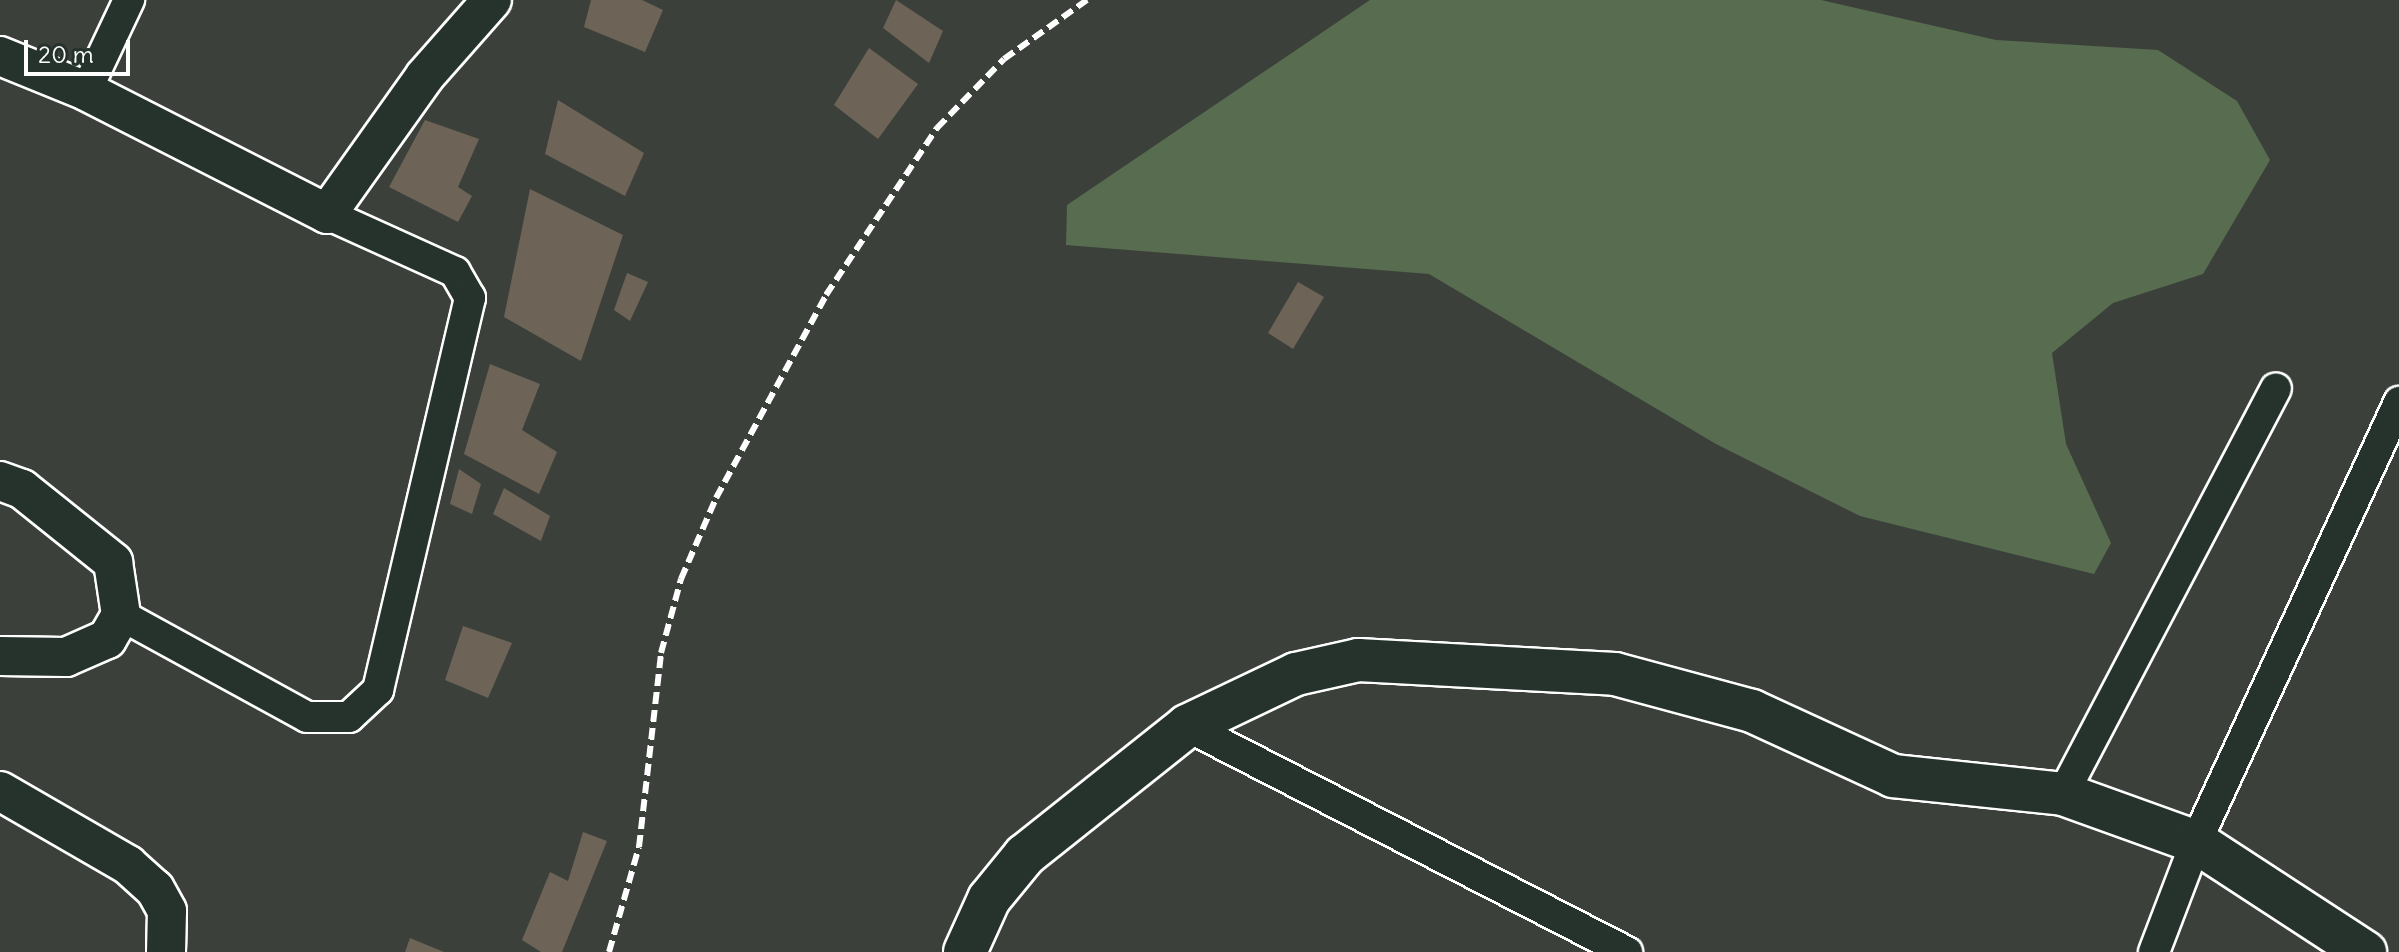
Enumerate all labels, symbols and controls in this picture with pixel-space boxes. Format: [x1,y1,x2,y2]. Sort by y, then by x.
scale bar [28,24,134,74]
text: 20 m [38,39,94,69]

